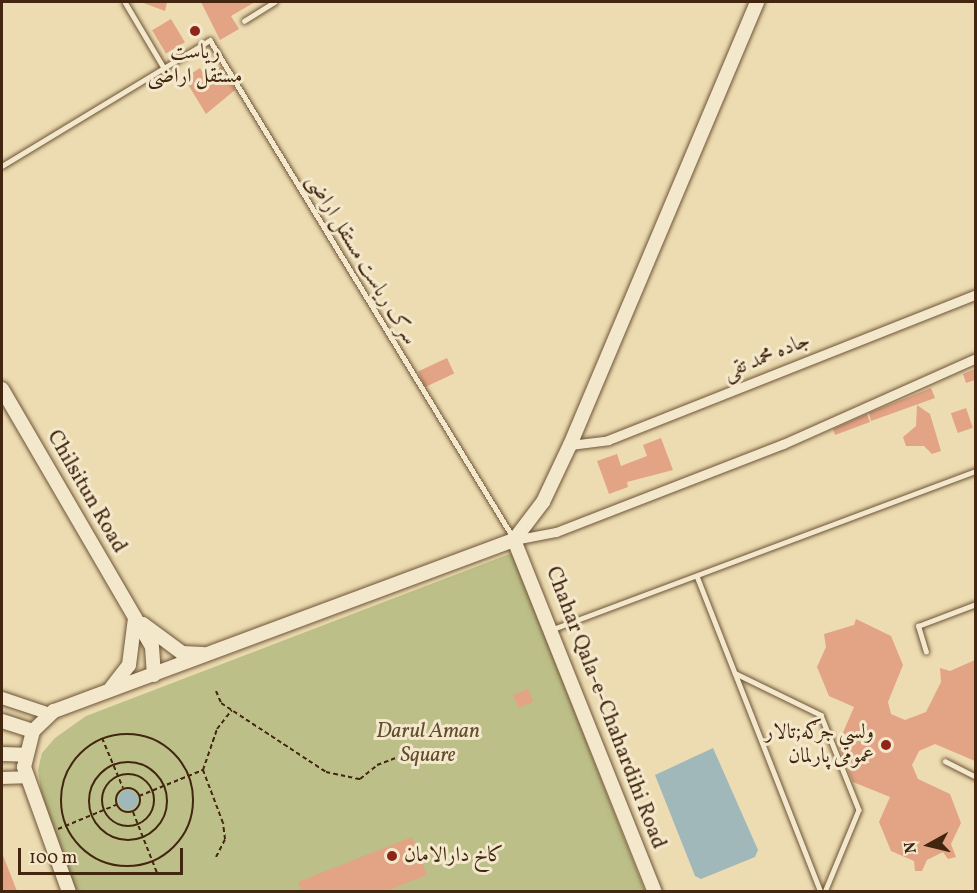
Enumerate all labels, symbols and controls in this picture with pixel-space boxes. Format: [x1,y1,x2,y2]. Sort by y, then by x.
marker: ریاست مستقل اراضی [188,24,202,38]
place label: ریاست مستقل اراضی [148,40,242,90]
street label: سرک ریاست مستقل اراضی [300,170,422,350]
street label: جاده محمد تقی [720,328,814,386]
street label: Chilsitun Road [41,426,131,558]
street label: Chahar Qala-e-Chahardihi Road [539,563,671,853]
park label: Darul Aman Square [376,719,480,769]
place label: ولسي جرګه;تالار عمومی پارلمان [765,720,874,770]
marker: ولسي جرګه;تالار عمومی پارلمان [879,738,893,752]
north arrow [899,815,959,875]
scale bar [21,836,186,874]
text: N [899,840,923,855]
place label: کاخ دارالامان [404,843,504,869]
text: 100 m [29,846,78,871]
marker: کاخ دارالامان [385,849,399,863]

